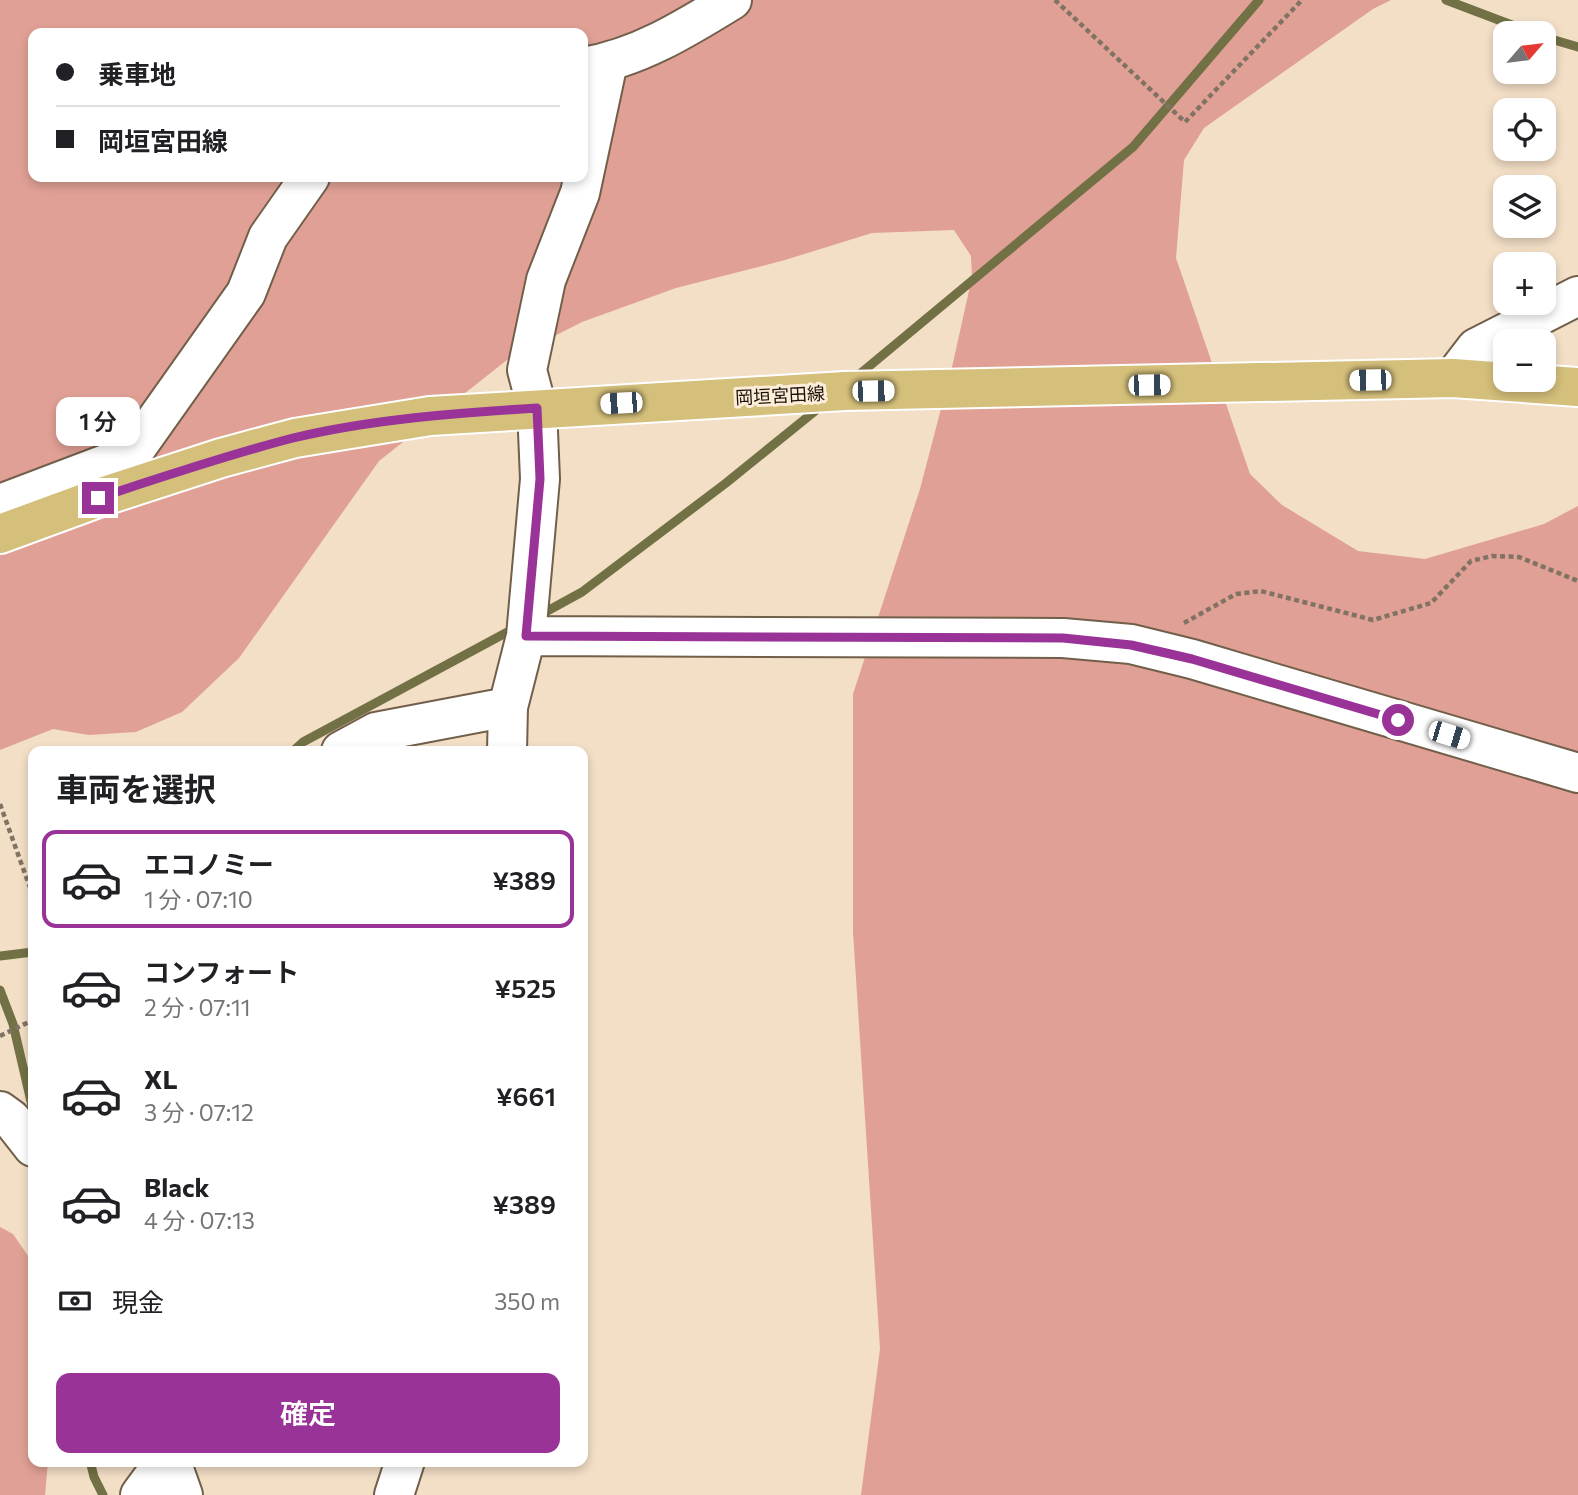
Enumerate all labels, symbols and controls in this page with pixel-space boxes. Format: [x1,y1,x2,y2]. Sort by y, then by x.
north arrow [1493,21,1556,84]
map controls [1493,21,1556,392]
text: 乗車地 [98,58,176,89]
button: locate [1493,98,1556,161]
text: 岡垣宮田線 [98,125,228,156]
button: layers [1493,175,1556,238]
button: + [1493,252,1556,315]
button: − [1493,329,1556,392]
car [1349,369,1392,391]
car [1128,374,1171,396]
car [852,380,895,402]
street label: 岡垣宮田線 [734,382,826,408]
car [600,391,643,415]
callout: 1 分 [56,396,140,446]
text: 1 分 [79,407,117,435]
route end [82,482,114,514]
route start [1382,704,1414,736]
car [1426,719,1473,751]
text: 車両を選択 [56,768,216,808]
icon: car [60,848,123,911]
text: エコノミー [144,848,274,879]
text: ¥389 [492,864,556,895]
text: 1 分 · 07:10 [144,885,253,913]
icon: car [60,956,123,1019]
text: コンフォート [144,956,299,987]
text: ¥525 [494,972,556,1003]
text: 2 分 · 07:11 [144,993,251,1021]
text: XL [144,1063,178,1094]
icon: car [60,1064,123,1127]
text: ¥661 [496,1080,556,1111]
text: 3 分 · 07:12 [144,1098,254,1126]
text: Black [144,1171,210,1202]
icon: car [60,1172,123,1235]
text: ¥389 [492,1188,556,1219]
text: 4 分 · 07:13 [144,1206,255,1234]
icon: cash [56,1282,94,1320]
text: 現金 [112,1286,164,1317]
text: 350 m [494,1287,560,1315]
button: 確定 [56,1373,560,1453]

